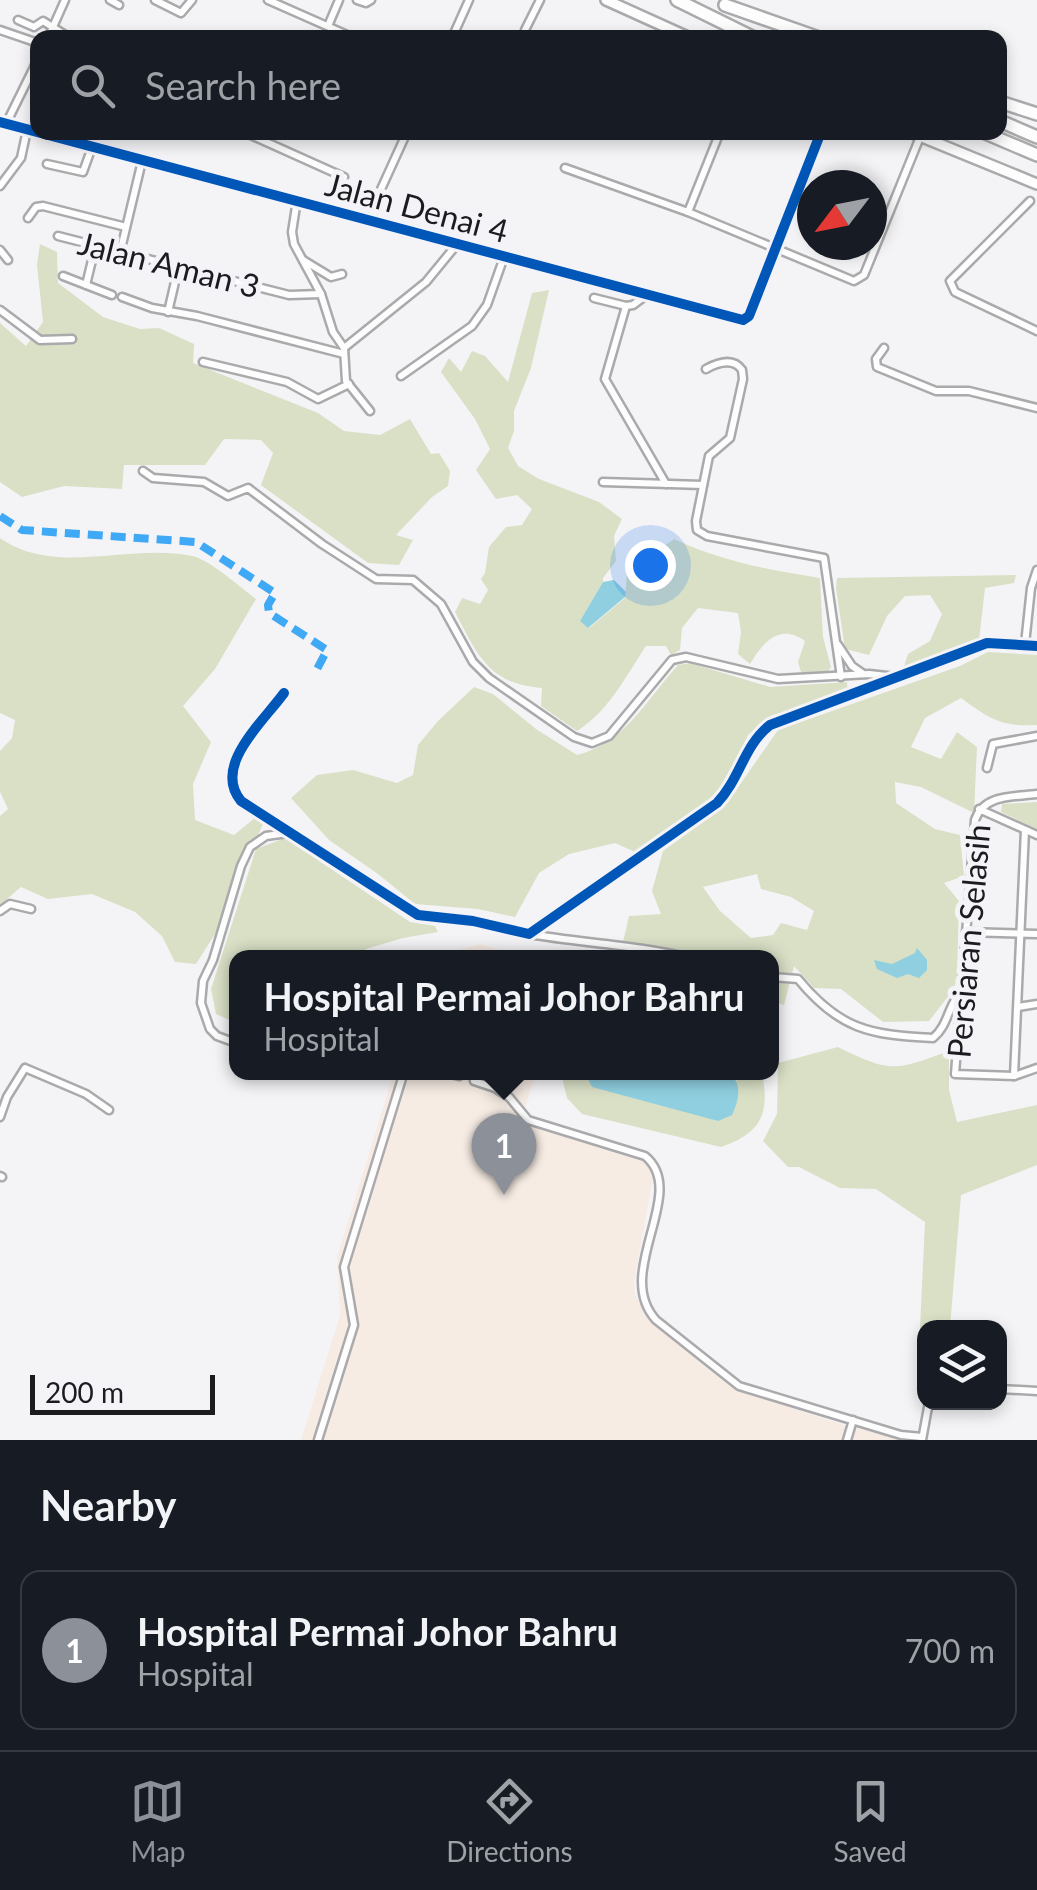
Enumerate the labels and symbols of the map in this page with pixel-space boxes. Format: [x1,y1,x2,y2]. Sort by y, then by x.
street label: Jalan Denai 4 [321,164,513,250]
north arrow [797,170,887,260]
street label: Jalan Aman 3 [74,223,264,305]
your location [625,540,676,591]
street label: Persiaran Selasih [938,822,998,1060]
pin: 1 [472,1112,536,1195]
scale bar [30,1370,215,1414]

